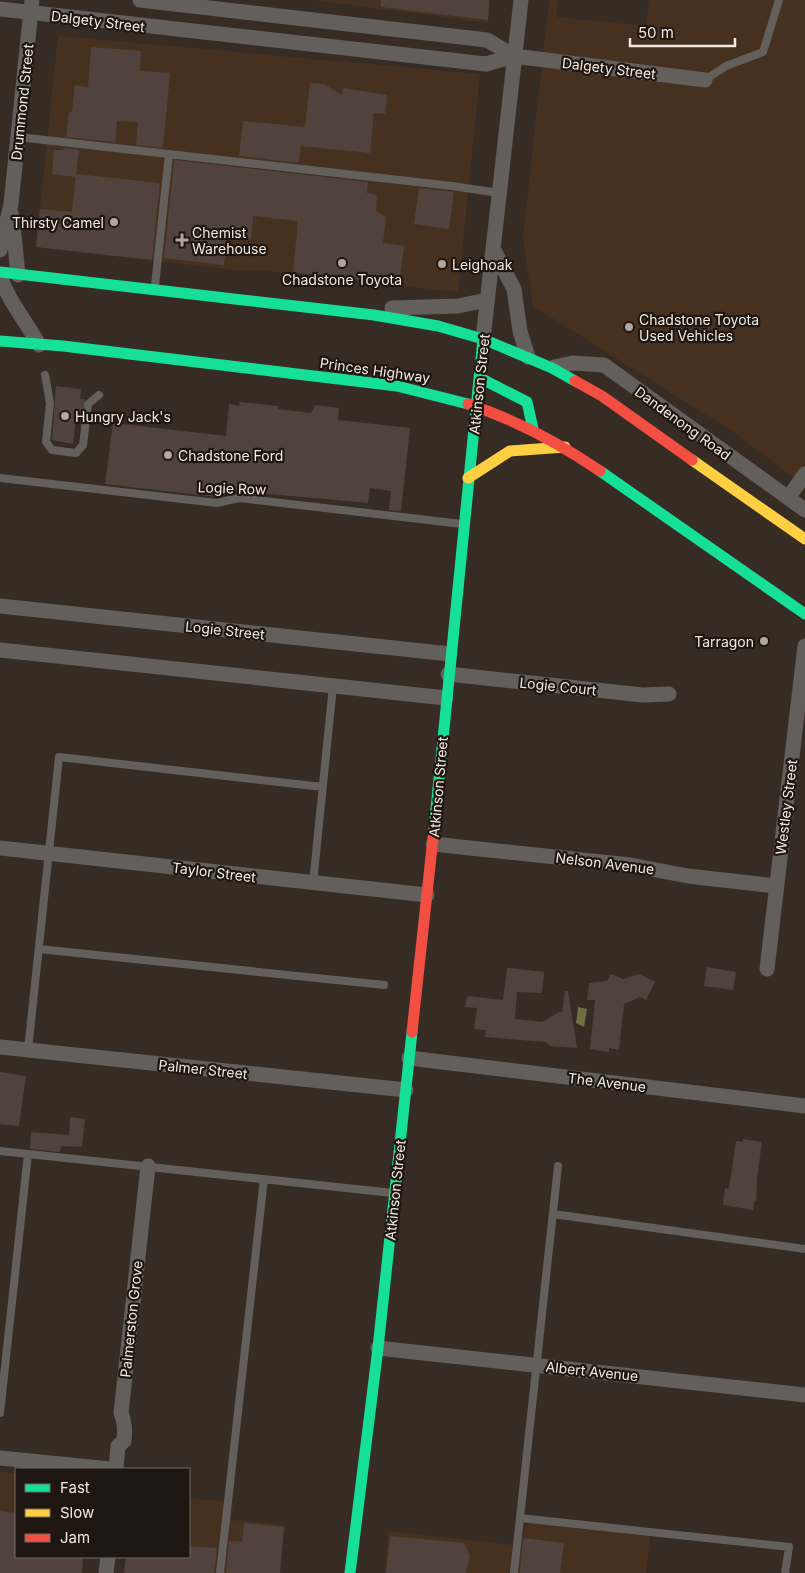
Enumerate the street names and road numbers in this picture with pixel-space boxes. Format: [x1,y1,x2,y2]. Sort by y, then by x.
street label: Dalgety Street [50,7,146,35]
street label: Drummond Street [7,43,37,161]
street label: Dalgety Street [561,54,657,82]
street label: Atkinson Street [465,333,493,435]
street label: Princes Highway [319,354,431,386]
street label: Dandenong Road [632,383,734,463]
street label: Logie Row [197,478,267,498]
street label: Logie Street [184,617,266,643]
street label: Logie Court [519,674,598,699]
street label: Atkinson Street [425,736,451,838]
street label: Westley Street [772,758,800,856]
street label: Nelson Avenue [555,849,655,877]
street label: Taylor Street [171,858,257,886]
street label: Palmer Street [158,1056,249,1082]
street label: The Avenue [567,1069,647,1095]
street label: Atkinson Street [381,1139,409,1241]
street label: Palmerston Grove [116,1260,146,1378]
street label: Albert Avenue [545,1358,639,1384]

